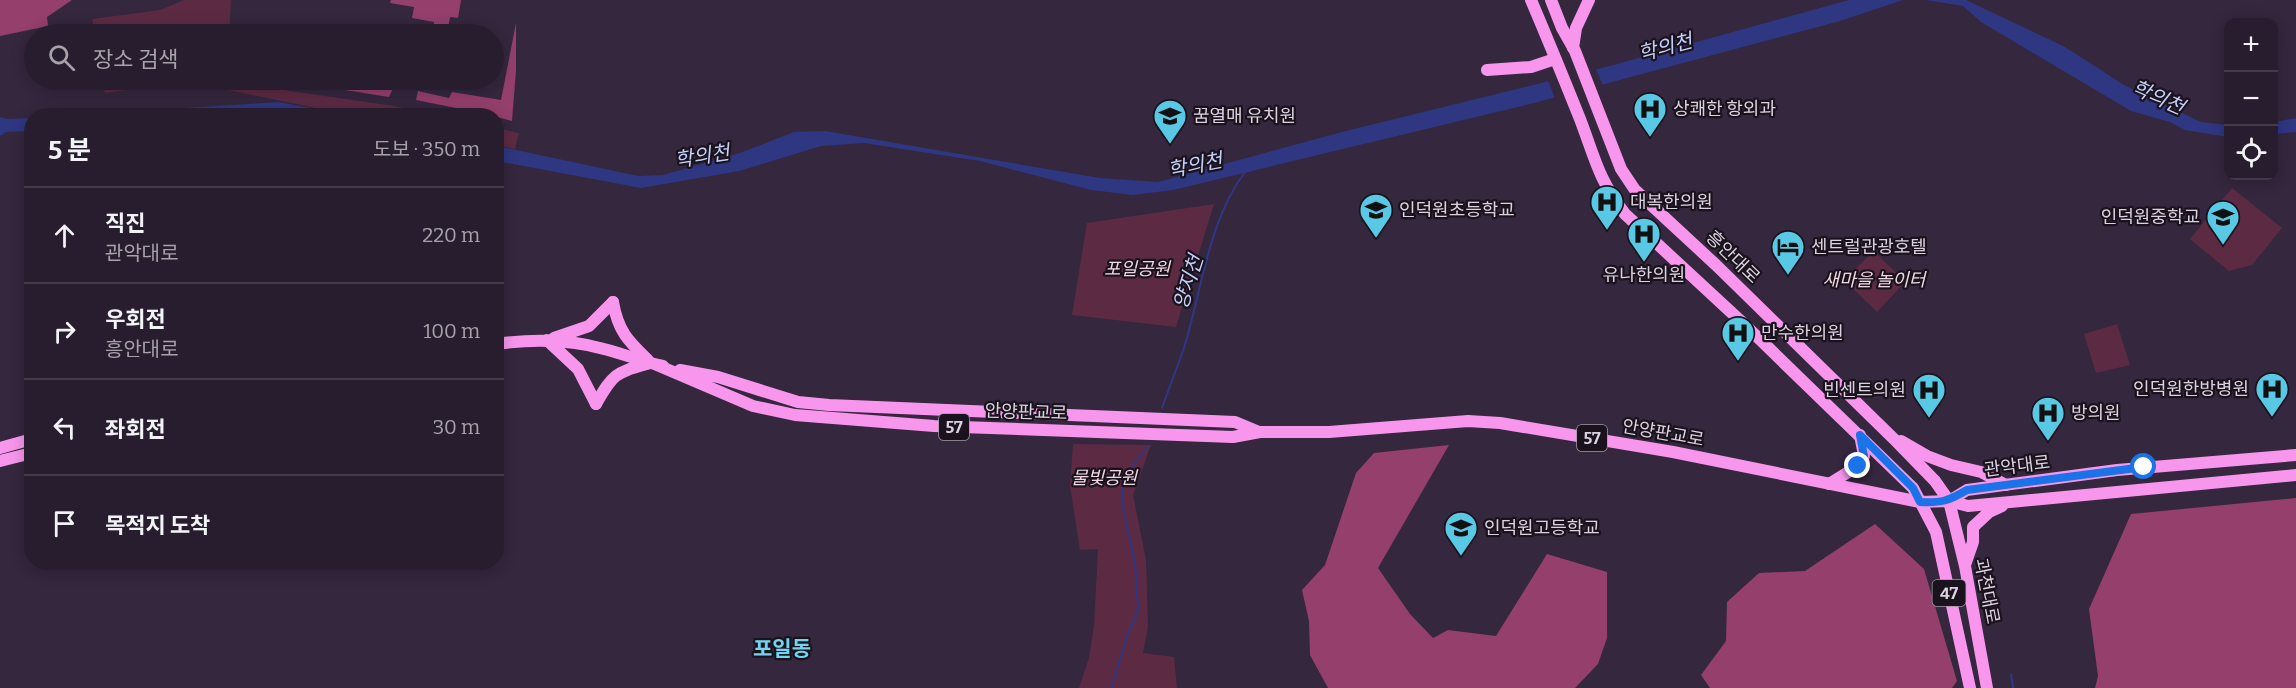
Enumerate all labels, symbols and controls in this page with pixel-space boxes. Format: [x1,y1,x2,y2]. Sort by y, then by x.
map controls [2224,18,2278,180]
button: + [2224,18,2278,72]
search box [24,24,504,90]
water label: 학의천 [1635,28,1697,66]
icon: search [45,41,78,74]
text: 장소 검색 [93,46,178,73]
button: − [2224,72,2278,126]
water label: 학의천 [2128,75,2190,120]
hospital icon: 상쾌한 항외과 [1632,91,1668,138]
school or university icon: 꿈열매 유치원 [1152,98,1188,145]
place label: 상쾌한 항외과 [1673,98,1776,120]
place label: 꿈열매 유치원 [1193,105,1296,127]
button: locate [2224,126,2278,180]
text: 5 분 [48,135,91,166]
text: 도보 · 350 m [373,137,480,161]
water label: 학의천 [673,139,734,172]
water label: 학의천 [1166,147,1227,182]
hospital icon: 대복한의원 [1589,184,1625,231]
place label: 대복한의원 [1630,191,1713,213]
school or university icon: 인덕원초등학교 [1358,192,1394,239]
place label: 인덕원초등학교 [1399,199,1515,221]
school or university icon: 인덕원중학교 [2205,199,2241,246]
place label: 인덕원중학교 [2101,206,2200,228]
text: 직진 [105,210,145,237]
hospital icon: 유나한의원 [1626,216,1662,263]
icon: ahead [48,219,81,252]
text: 220 m [422,223,480,247]
street label: 흥안대로 [1702,226,1764,288]
hotel icon: 센트럴관광호텔 [1770,229,1806,276]
place label: 센트럴관광호텔 [1811,236,1927,258]
text: 관악대로 [105,241,179,265]
water label: 양지천 [1168,250,1209,312]
park label: 포일공원 [1104,258,1172,280]
place label: 유나한의원 [1603,264,1685,286]
park label: 새마을 놀이터 [1823,269,1928,291]
text: 우회전 [105,306,166,333]
icon: right [48,315,81,348]
hospital icon: 만수한의원 [1720,315,1756,362]
text: 100 m [423,319,480,343]
place label: 만수한의원 [1761,322,1844,344]
text: 흥안대로 [105,337,179,361]
hospital icon: 인덕원한방병원 [2254,371,2290,418]
hospital icon: 빈센트의원 [1911,372,1947,419]
place label: 인덕원한방병원 [2133,378,2249,400]
place label: 빈센트의원 [1823,379,1906,401]
hospital icon: 방의원 [2030,395,2066,442]
street label: 안양판교로 [984,400,1068,424]
place label: 방의원 [2071,402,2121,424]
icon: left [48,411,81,444]
road number: 57 [939,414,969,440]
text: 30 m [433,415,480,439]
street label: 안양판교로 [1620,415,1706,451]
text: 좌회전 [105,416,166,443]
road number: 57 [1577,425,1607,451]
street label: 관악대로 [1983,451,2051,481]
route end [1844,452,1870,478]
route start [2130,453,2156,479]
park label: 물빛공원 [1071,467,1139,489]
icon: arrive [48,507,81,540]
school or university icon: 인덕원고등학교 [1443,510,1479,557]
text: 목적지 도착 [105,512,210,539]
place label: 인덕원고등학교 [1484,517,1600,539]
street label: 과천대로 [1970,556,2004,626]
road number: 47 [1932,580,1966,606]
district label: 포일동 [753,636,811,662]

